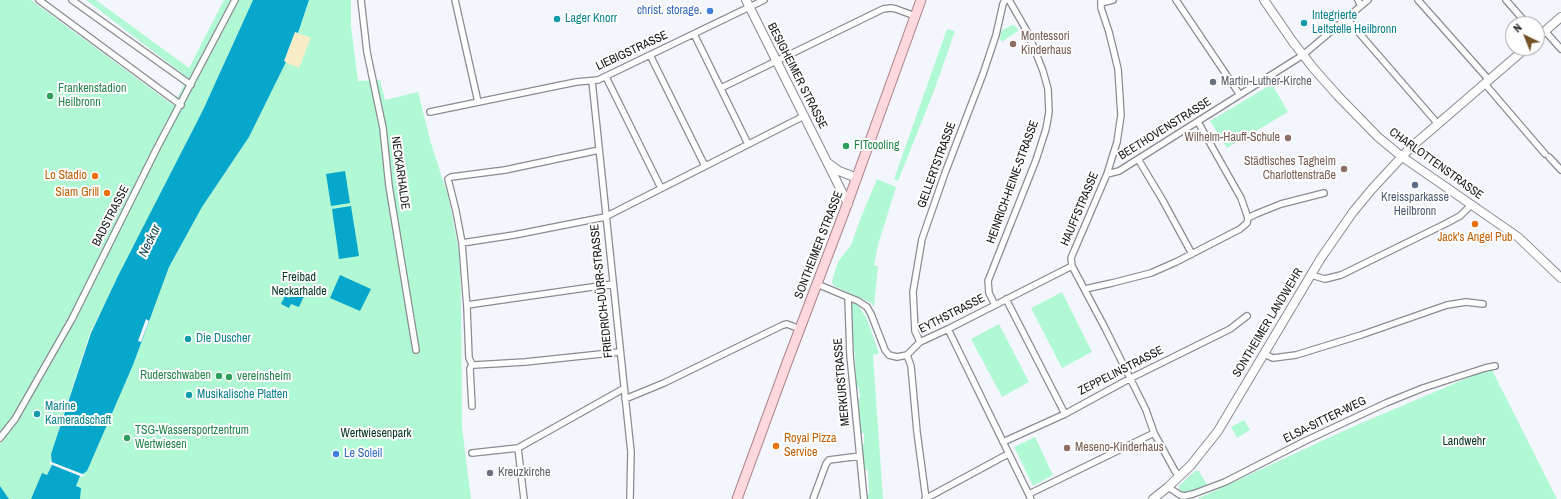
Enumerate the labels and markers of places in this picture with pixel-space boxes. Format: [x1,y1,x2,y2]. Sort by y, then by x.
place label: christ. storage. [637,4,702,18]
marker: christ. storage. [705,6,715,16]
place label: Integrierte Leitstelle Heilbronn [1312,9,1397,37]
place label: Lager Knorr [565,12,617,26]
marker: Lager Knorr [552,14,562,24]
marker: Integrierte Leitstelle Heilbronn [1299,18,1309,28]
place label: Montessori Kinderhaus [1021,30,1071,58]
marker: Montessori Kinderhaus [1008,39,1018,49]
place label: Martin-Luther-Kirche [1221,75,1312,89]
marker: Martin-Luther-Kirche [1208,77,1218,87]
place label: Frankenstadion Heilbronn [58,82,126,110]
marker: Frankenstadion Heilbronn [45,91,55,101]
place label: Wilhelm-Hauff-Schule [1184,131,1280,145]
marker: Wilhelm-Hauff-Schule [1283,133,1293,143]
place label: FITcooling [854,139,899,153]
marker: FITcooling [841,141,851,151]
place label: Städtisches Tagheim Charlottenstraße [1244,155,1336,183]
marker: Städtisches Tagheim Charlottenstraße [1339,164,1349,174]
place label: Lo Stadio [45,169,87,183]
marker: Lo Stadio [90,171,100,181]
marker: Kreissparkasse Heilbronn [1410,180,1420,190]
place label: Siam Grill [55,186,99,200]
marker: Siam Grill [102,188,112,198]
place label: Kreissparkasse Heilbronn [1381,191,1449,219]
marker: Jack's Angel Pub [1470,219,1480,229]
place label: Jack's Angel Pub [1437,231,1513,245]
place label: Die Duscher [196,332,251,346]
marker: Die Duscher [183,334,193,344]
place label: Ruderschwaben [140,369,211,383]
place label: vereinsheim [237,370,291,384]
marker: Ruderschwaben [214,371,224,381]
marker: vereinsheim [224,372,234,382]
place label: Musikalische Platten [197,388,288,402]
marker: Musikalische Platten [184,390,194,400]
place label: Marine Kameradschaft [45,400,111,428]
marker: Marine Kameradschaft [32,409,42,419]
place label: TSG-Wassersportzentrum Wertwiesen [135,424,249,452]
place label: Royal Pizza Service [784,432,836,460]
marker: TSG-Wassersportzentrum Wertwiesen [122,433,132,443]
marker: Royal Pizza Service [771,441,781,451]
place label: Meseno-Kinderhaus [1075,441,1164,455]
marker: Meseno-Kinderhaus [1062,443,1072,453]
place label: Le Soleil [344,447,382,461]
marker: Le Soleil [331,449,341,459]
place label: Kreuzkirche [498,466,550,480]
marker: Kreuzkirche [485,468,495,478]

